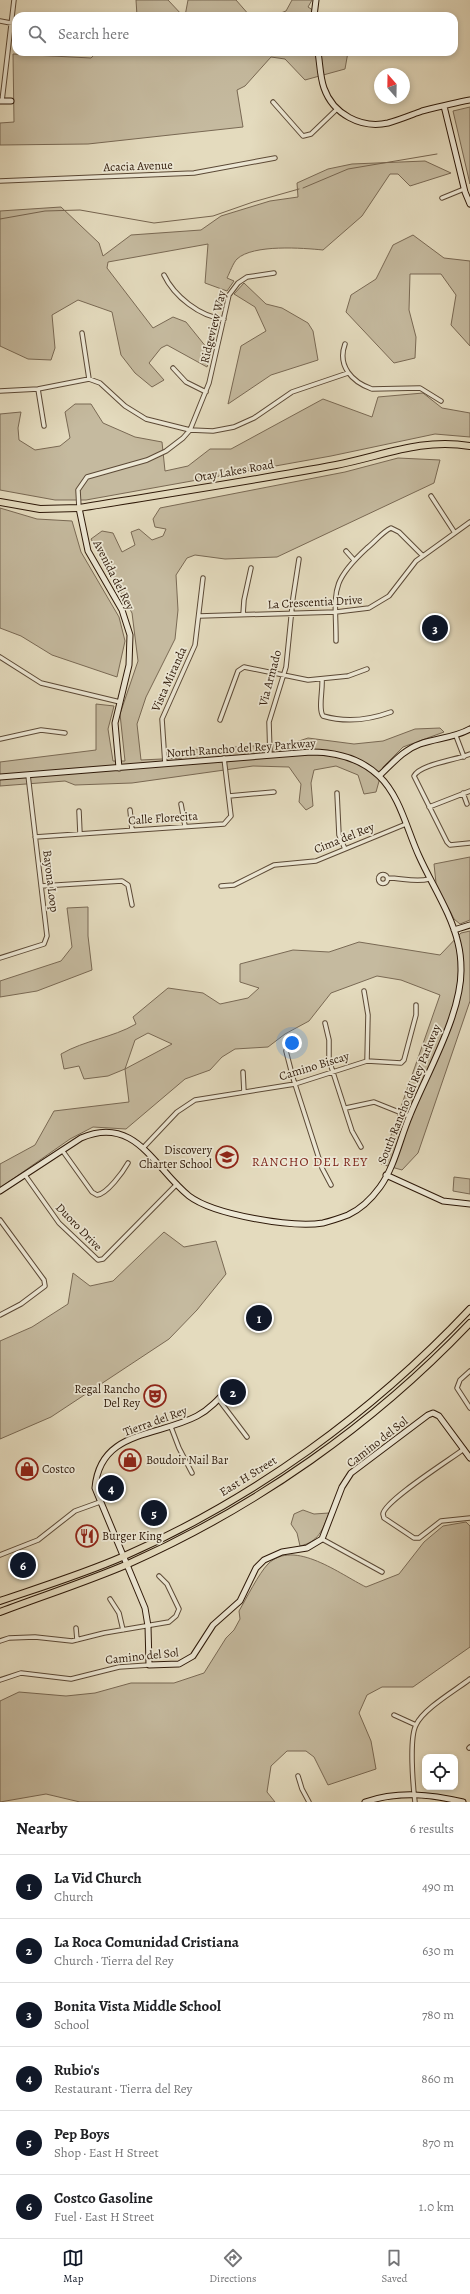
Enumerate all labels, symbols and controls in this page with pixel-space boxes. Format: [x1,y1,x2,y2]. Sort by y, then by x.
search box [12,12,458,56]
icon: search [26,23,48,45]
text: Search here [58,24,129,44]
north arrow [374,68,410,104]
street label: Acacia Avenue [102,157,173,175]
street label: Ridgeview Way [196,288,230,365]
street label: Otay Lakes Road [193,456,275,486]
street label: Avenida del Rey [89,536,139,613]
street label: La Crescentia Drive [267,592,363,612]
pin: 3 [422,613,448,643]
street label: Vista Miranda [147,644,191,715]
street label: Via Armado [255,648,285,709]
street label: North Rancho del Rey Parkway [166,735,317,761]
street label: Calle Florecita [128,808,199,828]
street label: Cima del Rey [312,818,377,857]
street label: Bayona Loop [39,849,63,913]
street label: South Rancho del Rey Parkway [374,1021,445,1166]
your location [282,1033,302,1053]
street label: Camino Biscay [277,1048,352,1084]
place label: Discovery Charter School [139,1142,213,1172]
school or university icon: Discovery Charter School [214,1144,240,1170]
district label: RANCHO DEL REY [252,1153,368,1170]
street label: Duoro Drive [52,1200,106,1254]
pin: 1 [246,1303,272,1333]
pin: 2 [220,1377,246,1407]
place label: Regal Rancho Del Rey [74,1381,141,1411]
theatre icon: Regal Rancho Del Rey [142,1383,168,1409]
street label: Tierra del Rey [121,1402,190,1440]
street label: Camino del Sol [343,1413,411,1471]
shop icon: Boudoir Nail Bar [117,1447,143,1473]
place label: Boudoir Nail Bar [146,1452,229,1468]
street label: East H Street [216,1452,280,1500]
shop icon: Costco [14,1456,40,1482]
place label: Costco [42,1461,75,1477]
pin: 4 [98,1473,124,1503]
pin: 5 [141,1498,167,1528]
restaurant icon: Burger King [74,1523,100,1549]
place label: Burger King [102,1528,162,1544]
pin: 6 [10,1550,36,1580]
street label: Camino del Sol [105,1644,179,1668]
map controls [422,1754,458,1790]
button: locate [422,1754,458,1790]
text: Nearby [16,1817,67,1840]
text: 6 results [410,1820,454,1837]
text: La Vid Church [54,1868,142,1888]
text: 1 [27,1878,31,1895]
text: 490 m [422,1878,454,1895]
text: Church [54,1888,93,1905]
text: La Roca Comunidad Cristiana [54,1932,239,1952]
text: 2 [26,1942,32,1959]
text: 630 m [422,1942,454,1959]
text: Church · Tierra del Rey [54,1952,174,1969]
text: Bonita Vista Middle School [54,1996,221,2016]
text: 3 [26,2006,32,2023]
text: 780 m [422,2006,454,2023]
text: School [54,2016,89,2033]
text: Rubio's [54,2060,100,2080]
text: 4 [26,2070,32,2087]
text: 860 m [421,2070,454,2087]
text: Restaurant · Tierra del Rey [54,2080,192,2097]
text: Pep Boys [54,2124,110,2144]
text: 5 [26,2134,32,2151]
text: 870 m [422,2134,454,2151]
text: Shop · East H Street [54,2144,159,2161]
text: Costco Gasoline [54,2188,153,2208]
text: 6 [26,2198,32,2215]
text: 1.0 km [419,2198,454,2215]
text: Fuel · East H Street [54,2208,154,2225]
tab: Map [62,2247,84,2286]
tab: Directions [209,2247,257,2286]
tab: Saved [381,2247,408,2286]

